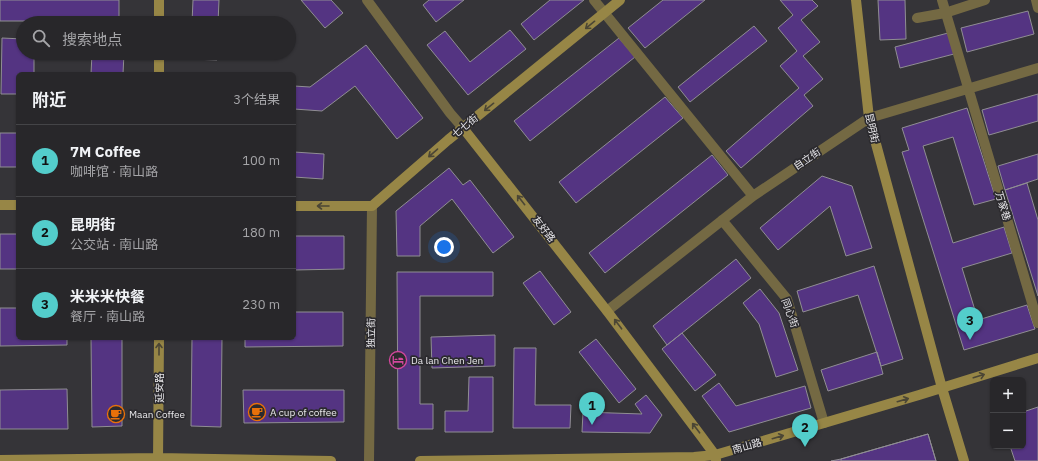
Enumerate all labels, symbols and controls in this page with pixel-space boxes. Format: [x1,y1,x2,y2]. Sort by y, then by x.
search box [16,16,296,60]
one-way arrow [584,20,595,29]
icon: search [30,27,52,49]
text: 搜索地点 [62,30,122,49]
text: 附近 [32,89,66,111]
text: 3个结果 [233,91,280,108]
one-way arrow [484,102,495,111]
street label: 七七街 [449,112,481,140]
street label: 昆明街 [862,112,882,144]
text: 7M Coffee [70,142,141,161]
street label: 自立街 [791,145,823,173]
one-way arrow [428,148,439,157]
text: 1 [41,152,49,169]
text: 100 m [242,152,280,169]
text: 咖啡馆 · 南山路 [70,163,158,180]
street label: 万家巷 [992,190,1014,222]
one-way arrow [516,194,525,205]
one-way arrow [317,202,330,210]
street label: 友好路 [530,213,558,245]
text: 昆明街 [70,215,115,234]
text: 2 [41,224,49,241]
text: 180 m [242,224,280,241]
text: 公交站 · 南山路 [70,236,158,253]
your location [434,237,454,257]
text: 米米米快餐 [70,287,145,306]
text: 3 [41,296,49,313]
text: 230 m [242,296,280,313]
street label: 同心街 [779,297,801,329]
pin: 3 [957,307,983,340]
text: 餐厅 · 南山路 [70,308,145,325]
street label: 独立街 [364,318,378,348]
one-way arrow [614,319,622,330]
one-way arrow [155,343,163,356]
hotel icon: Da lan Chen Jen [388,350,408,370]
place label: Da lan Chen Jen [411,354,483,367]
one-way arrow [972,372,985,379]
street label: 延安路 [153,373,166,403]
map controls [990,377,1026,449]
button: + [990,377,1026,413]
pin: 1 [579,392,605,425]
one-way arrow [896,396,909,403]
cafe icon: A cup of coffee [247,402,267,422]
cafe icon: Maan Coffee [106,404,126,424]
place label: A cup of coffee [270,406,337,419]
place label: Maan Coffee [129,408,186,421]
button: − [990,413,1026,449]
pin: 2 [792,414,818,447]
one-way arrow [692,423,700,434]
one-way arrow [771,433,784,440]
street label: 南山路 [731,436,763,456]

